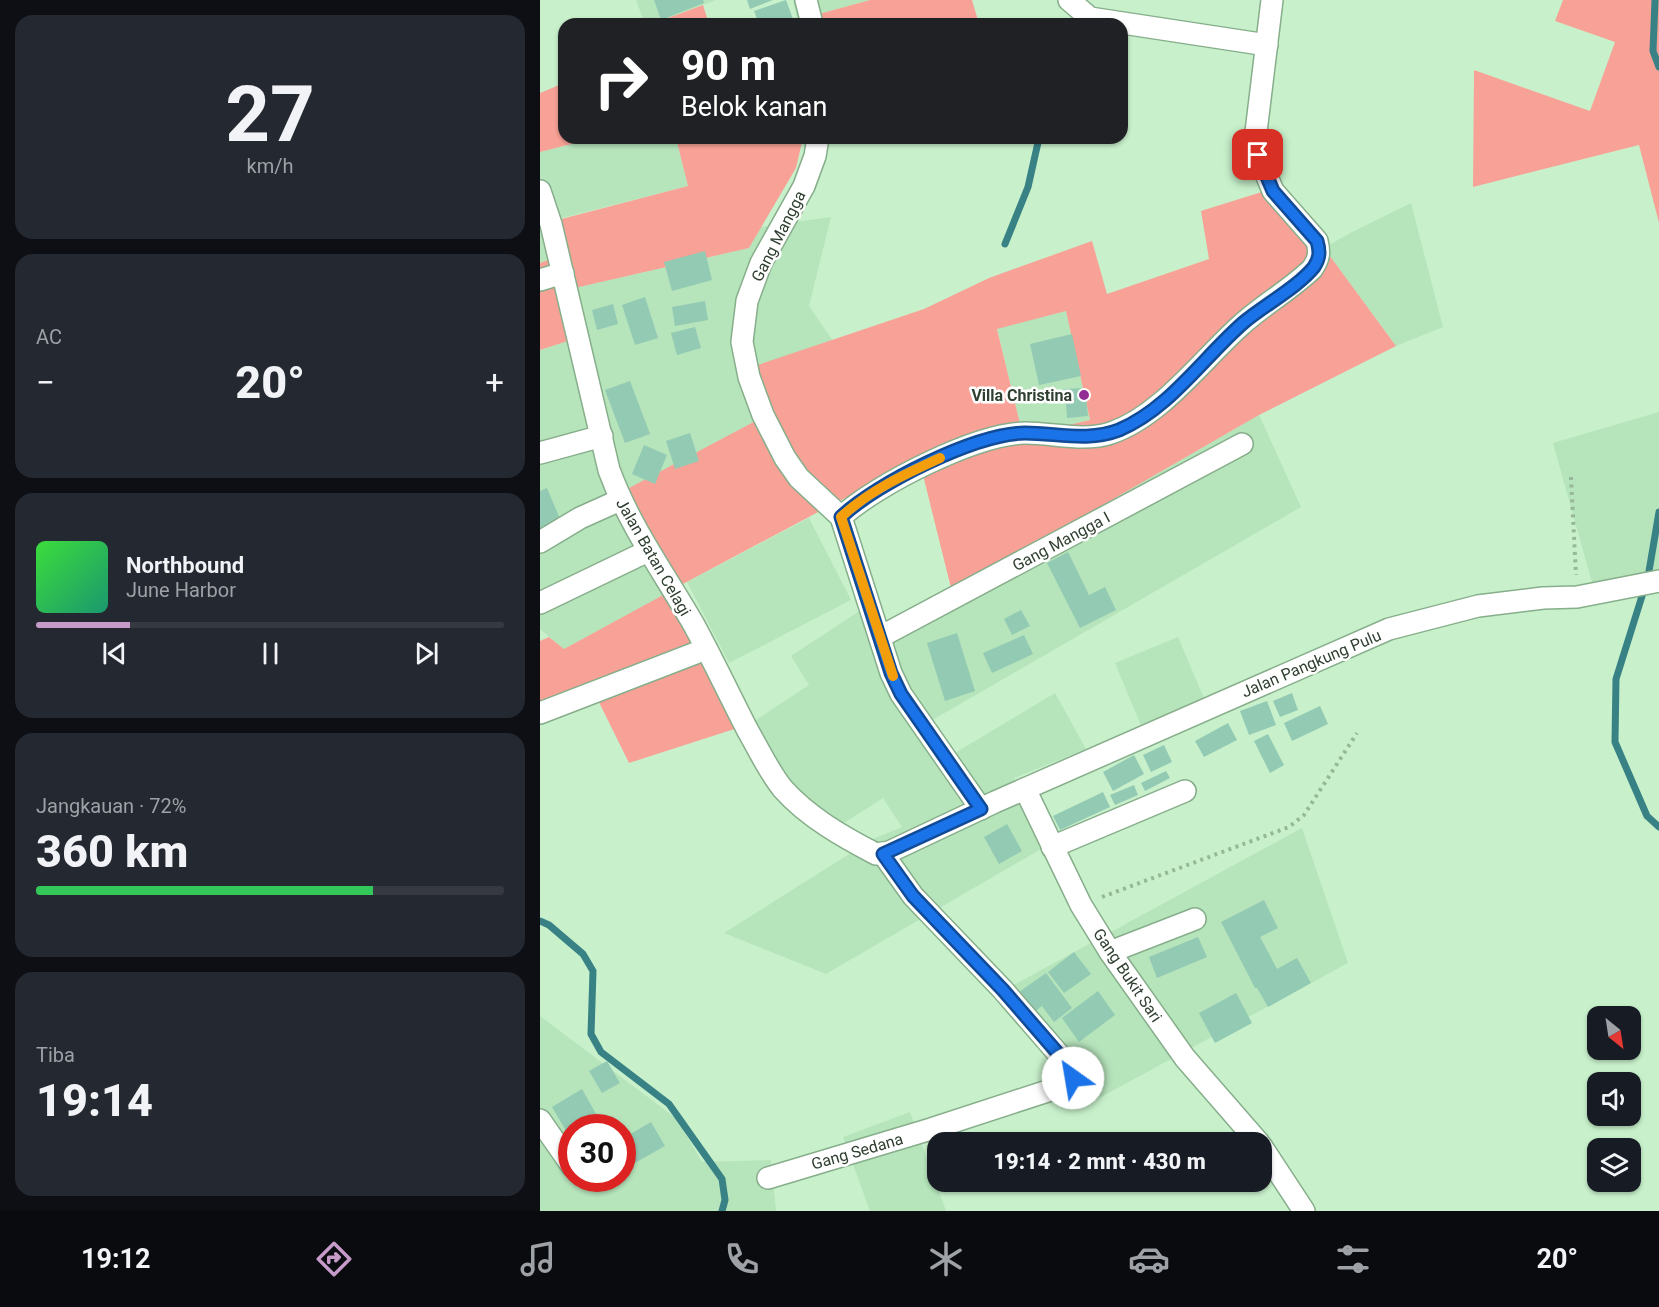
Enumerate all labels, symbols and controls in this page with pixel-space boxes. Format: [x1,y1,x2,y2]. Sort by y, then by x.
text: 90 m [681,41,776,90]
icon: right [582,42,660,120]
text: 27 [225,69,315,160]
text: Belok kanan [681,91,827,123]
pin [1232,129,1283,180]
icon: arrive [1241,138,1274,171]
text: km/h [247,154,293,178]
street label: Gang Mangga [747,188,810,285]
text: AC [36,325,62,349]
text: 20° [235,356,305,409]
text: − [36,363,55,402]
text: + [485,363,504,402]
place label: Villa Christina [971,386,1072,405]
marker: Villa Christina [1077,388,1091,402]
street label: Jalan Batan Celagi [612,495,695,619]
street label: Gang Mangga I [1009,508,1113,575]
text: Northbound [126,553,244,578]
text: June Harbor [126,578,236,602]
street label: Jalan Pangkung Pulu [1239,625,1384,701]
icon: previous [98,637,131,670]
icon: pause [254,637,287,670]
icon: next [410,637,443,670]
text: Jangkauan · 72% [36,794,186,818]
text: 360 km [36,825,188,878]
street label: Gang Bukit Sari [1089,925,1166,1026]
north arrow [1587,1006,1641,1060]
map controls [1587,1006,1641,1192]
text: Tiba [36,1043,75,1067]
position arrow [1041,1046,1105,1110]
button: sound [1587,1072,1641,1126]
text: 19:14 [36,1074,153,1127]
speed limit sign: 30 [558,1114,636,1192]
street label: Gang Sedana [809,1129,905,1174]
button: layers [1587,1138,1641,1192]
text: 19:14 · 2 mnt · 430 m [993,1149,1206,1174]
icon: directions [313,1238,355,1280]
icon: music [517,1238,559,1280]
icon: phone [721,1238,763,1280]
icon: climate [925,1238,967,1280]
icon: car [1128,1238,1170,1280]
icon: filters [1332,1238,1374,1280]
text: 19:12 [81,1243,151,1275]
text: 20° [1536,1243,1578,1275]

